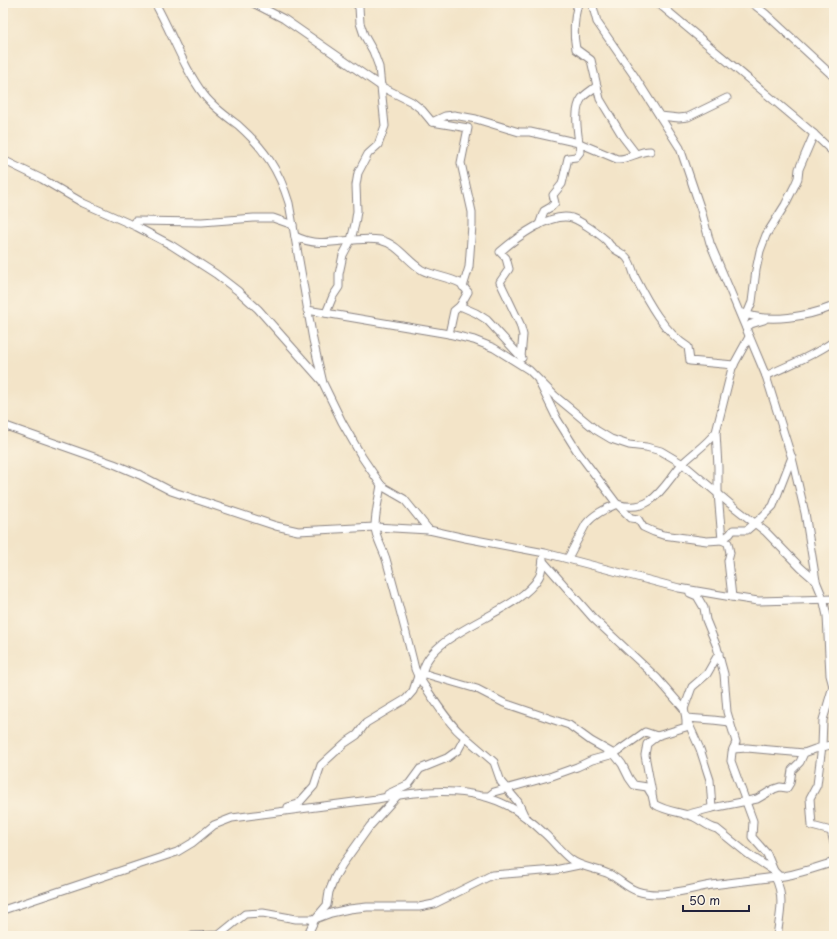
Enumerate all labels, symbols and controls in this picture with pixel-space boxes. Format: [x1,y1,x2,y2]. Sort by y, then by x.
scale bar [683,887,749,913]
text: 50 m [689,891,720,909]

